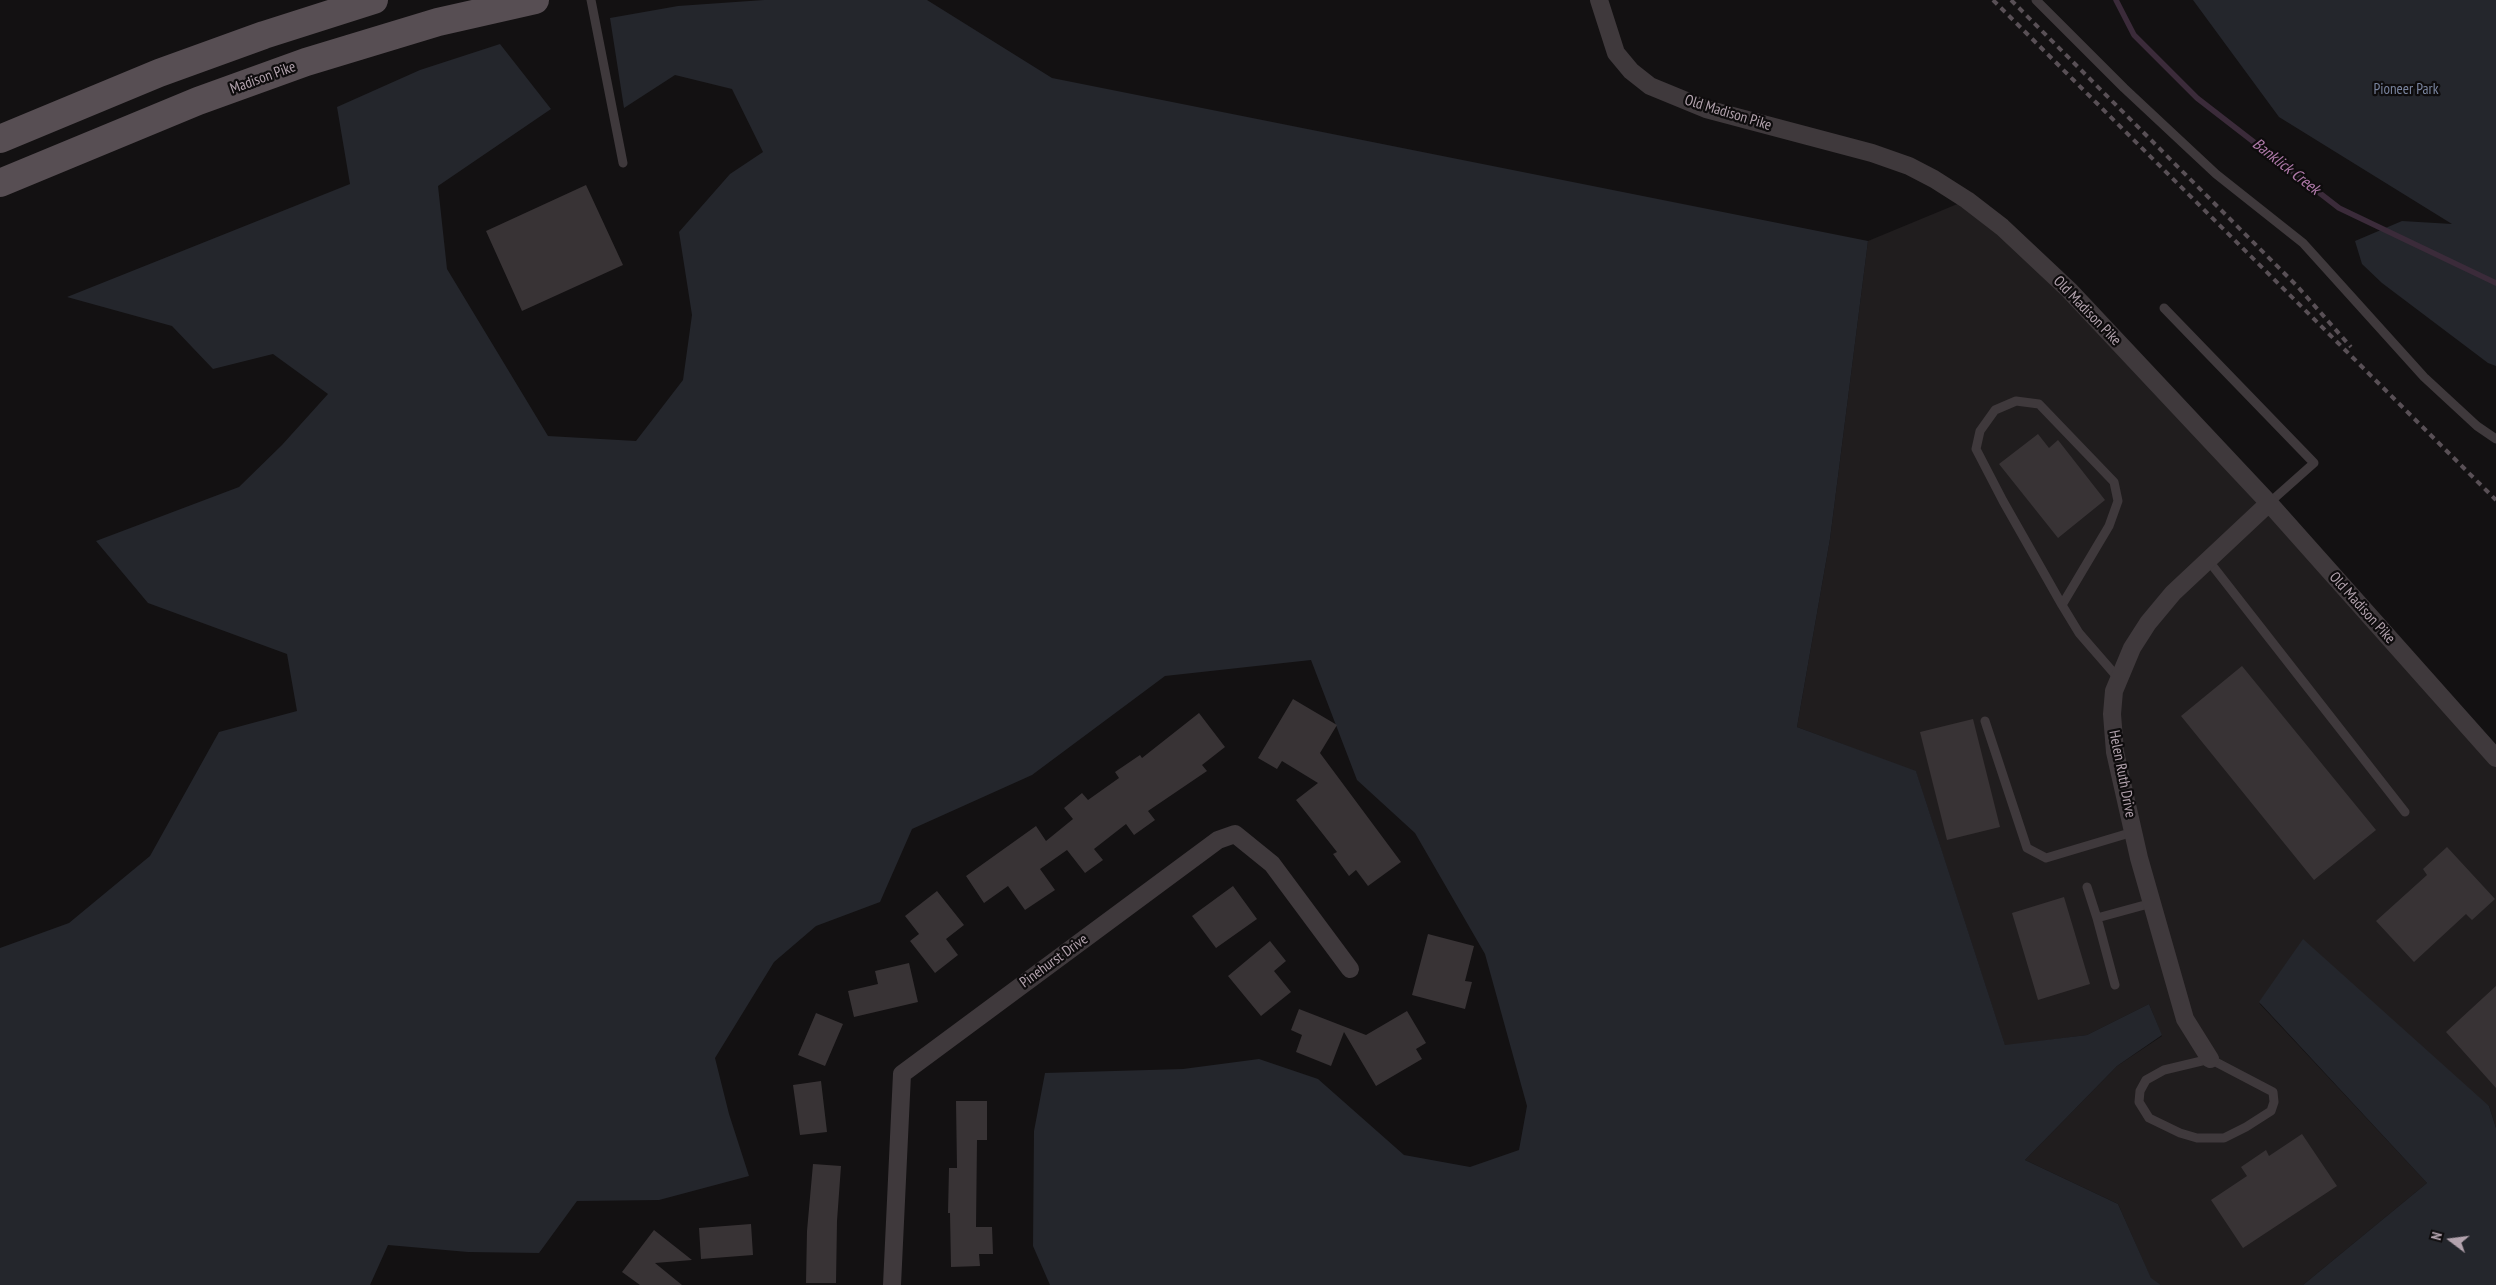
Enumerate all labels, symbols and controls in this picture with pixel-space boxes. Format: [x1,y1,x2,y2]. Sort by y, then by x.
street label: Madison Pike [228,58,298,98]
park label: Pioneer Park [2374,81,2438,99]
street label: Old Madison Pike [1682,91,1774,135]
water label: Banklick Creek [2248,135,2324,199]
street label: Old Madison Pike [2049,272,2125,350]
street label: Old Madison Pike [2325,569,2399,647]
street label: Helen Ruth Drive [2105,729,2139,819]
street label: Pinehurst Drive [1016,930,1092,992]
north arrow [2426,1215,2476,1265]
text: N [2427,1230,2446,1242]

